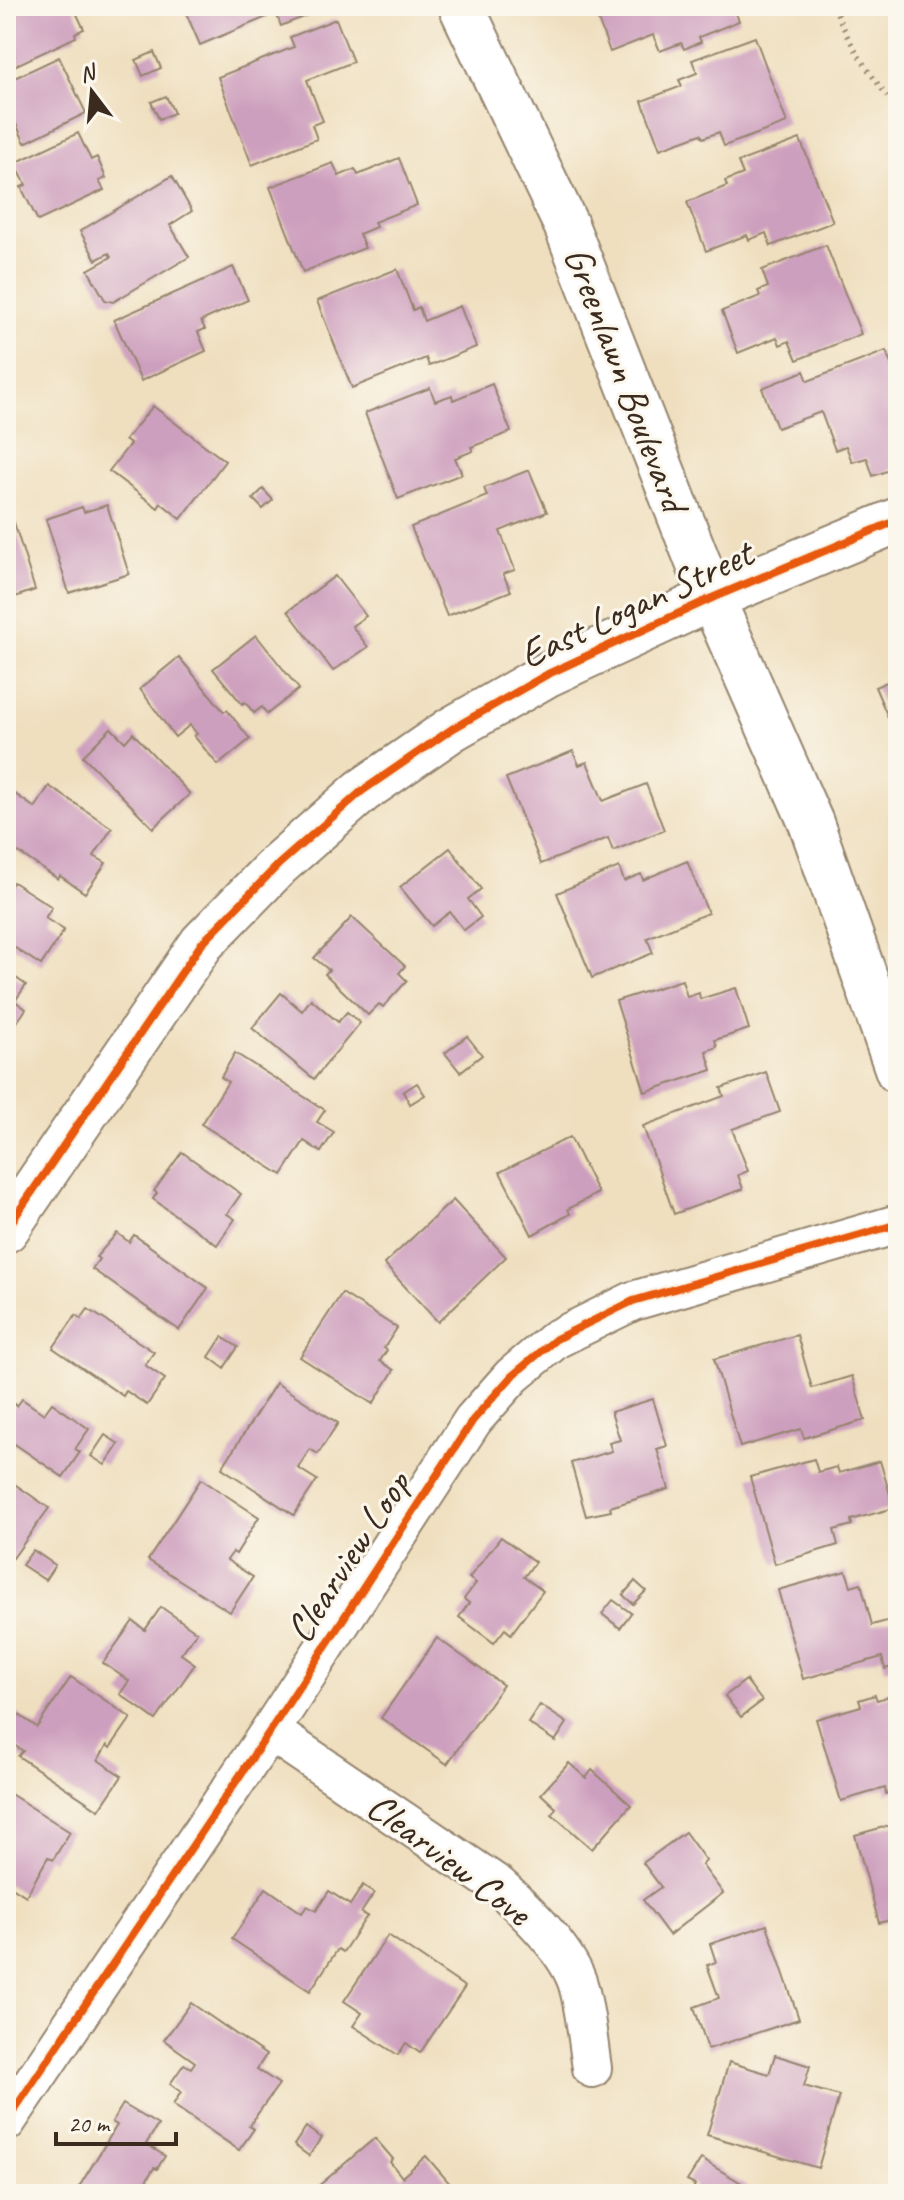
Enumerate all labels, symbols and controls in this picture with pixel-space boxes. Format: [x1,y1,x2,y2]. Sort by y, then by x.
north arrow [52,52,132,132]
text: N [76,57,100,89]
street label: Greenlawn Boulevard [553,240,701,523]
street label: East Logan Street [512,527,764,680]
street label: Clearview Loop [274,1460,423,1652]
street label: Clearview Cove [357,1781,543,1939]
scale bar [56,2096,176,2146]
text: 20 m [68,2109,111,2139]

